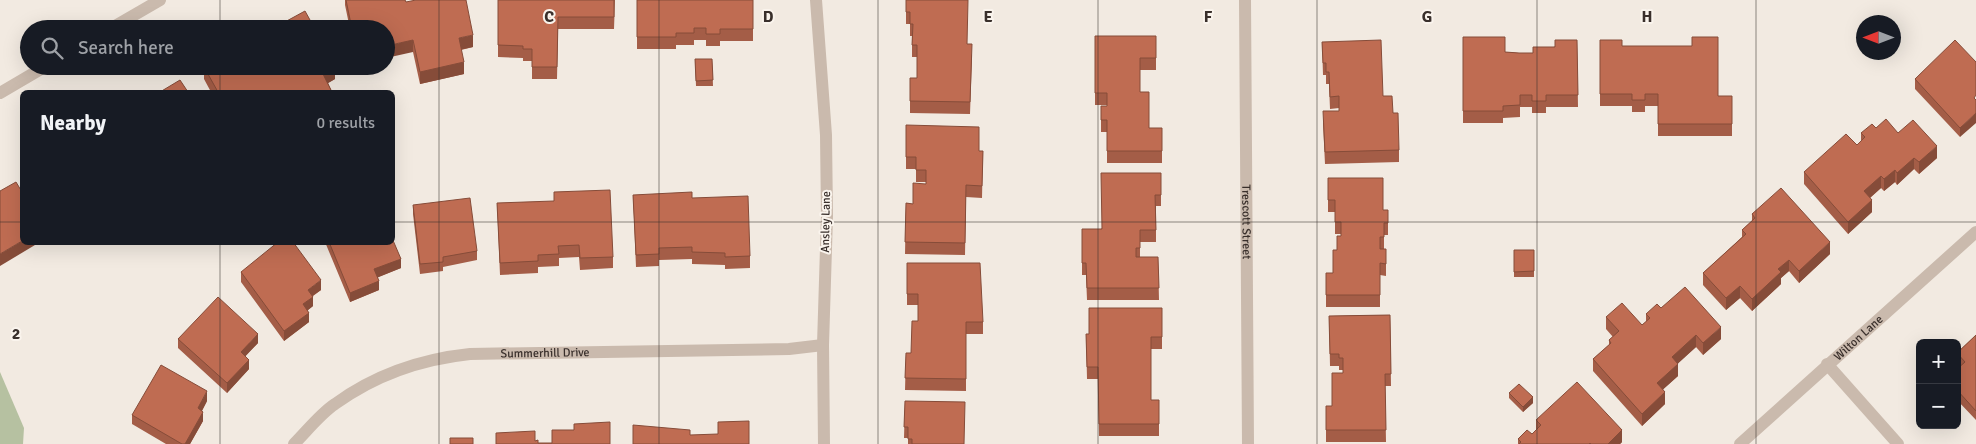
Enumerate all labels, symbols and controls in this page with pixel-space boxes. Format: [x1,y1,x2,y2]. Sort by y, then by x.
text: C [544,7,554,27]
text: D [763,7,774,27]
text: E [983,7,993,27]
text: F [1204,7,1213,27]
text: G [1422,7,1432,27]
text: H [1642,7,1652,27]
north arrow [1856,15,1901,60]
search box [20,20,395,75]
icon: search [38,34,66,62]
text: Search here [78,36,174,60]
text: Nearby [40,110,106,136]
text: 0 results [316,113,375,133]
street label: Trescott Street [1239,184,1254,259]
street label: Ansley Lane [818,191,834,253]
street label: Wilton Lane [1831,312,1886,364]
text: 2 [12,324,20,344]
map controls [1916,339,1961,429]
button: + [1916,339,1961,384]
street label: Summerhill Drive [500,345,590,361]
button: − [1916,384,1961,429]

